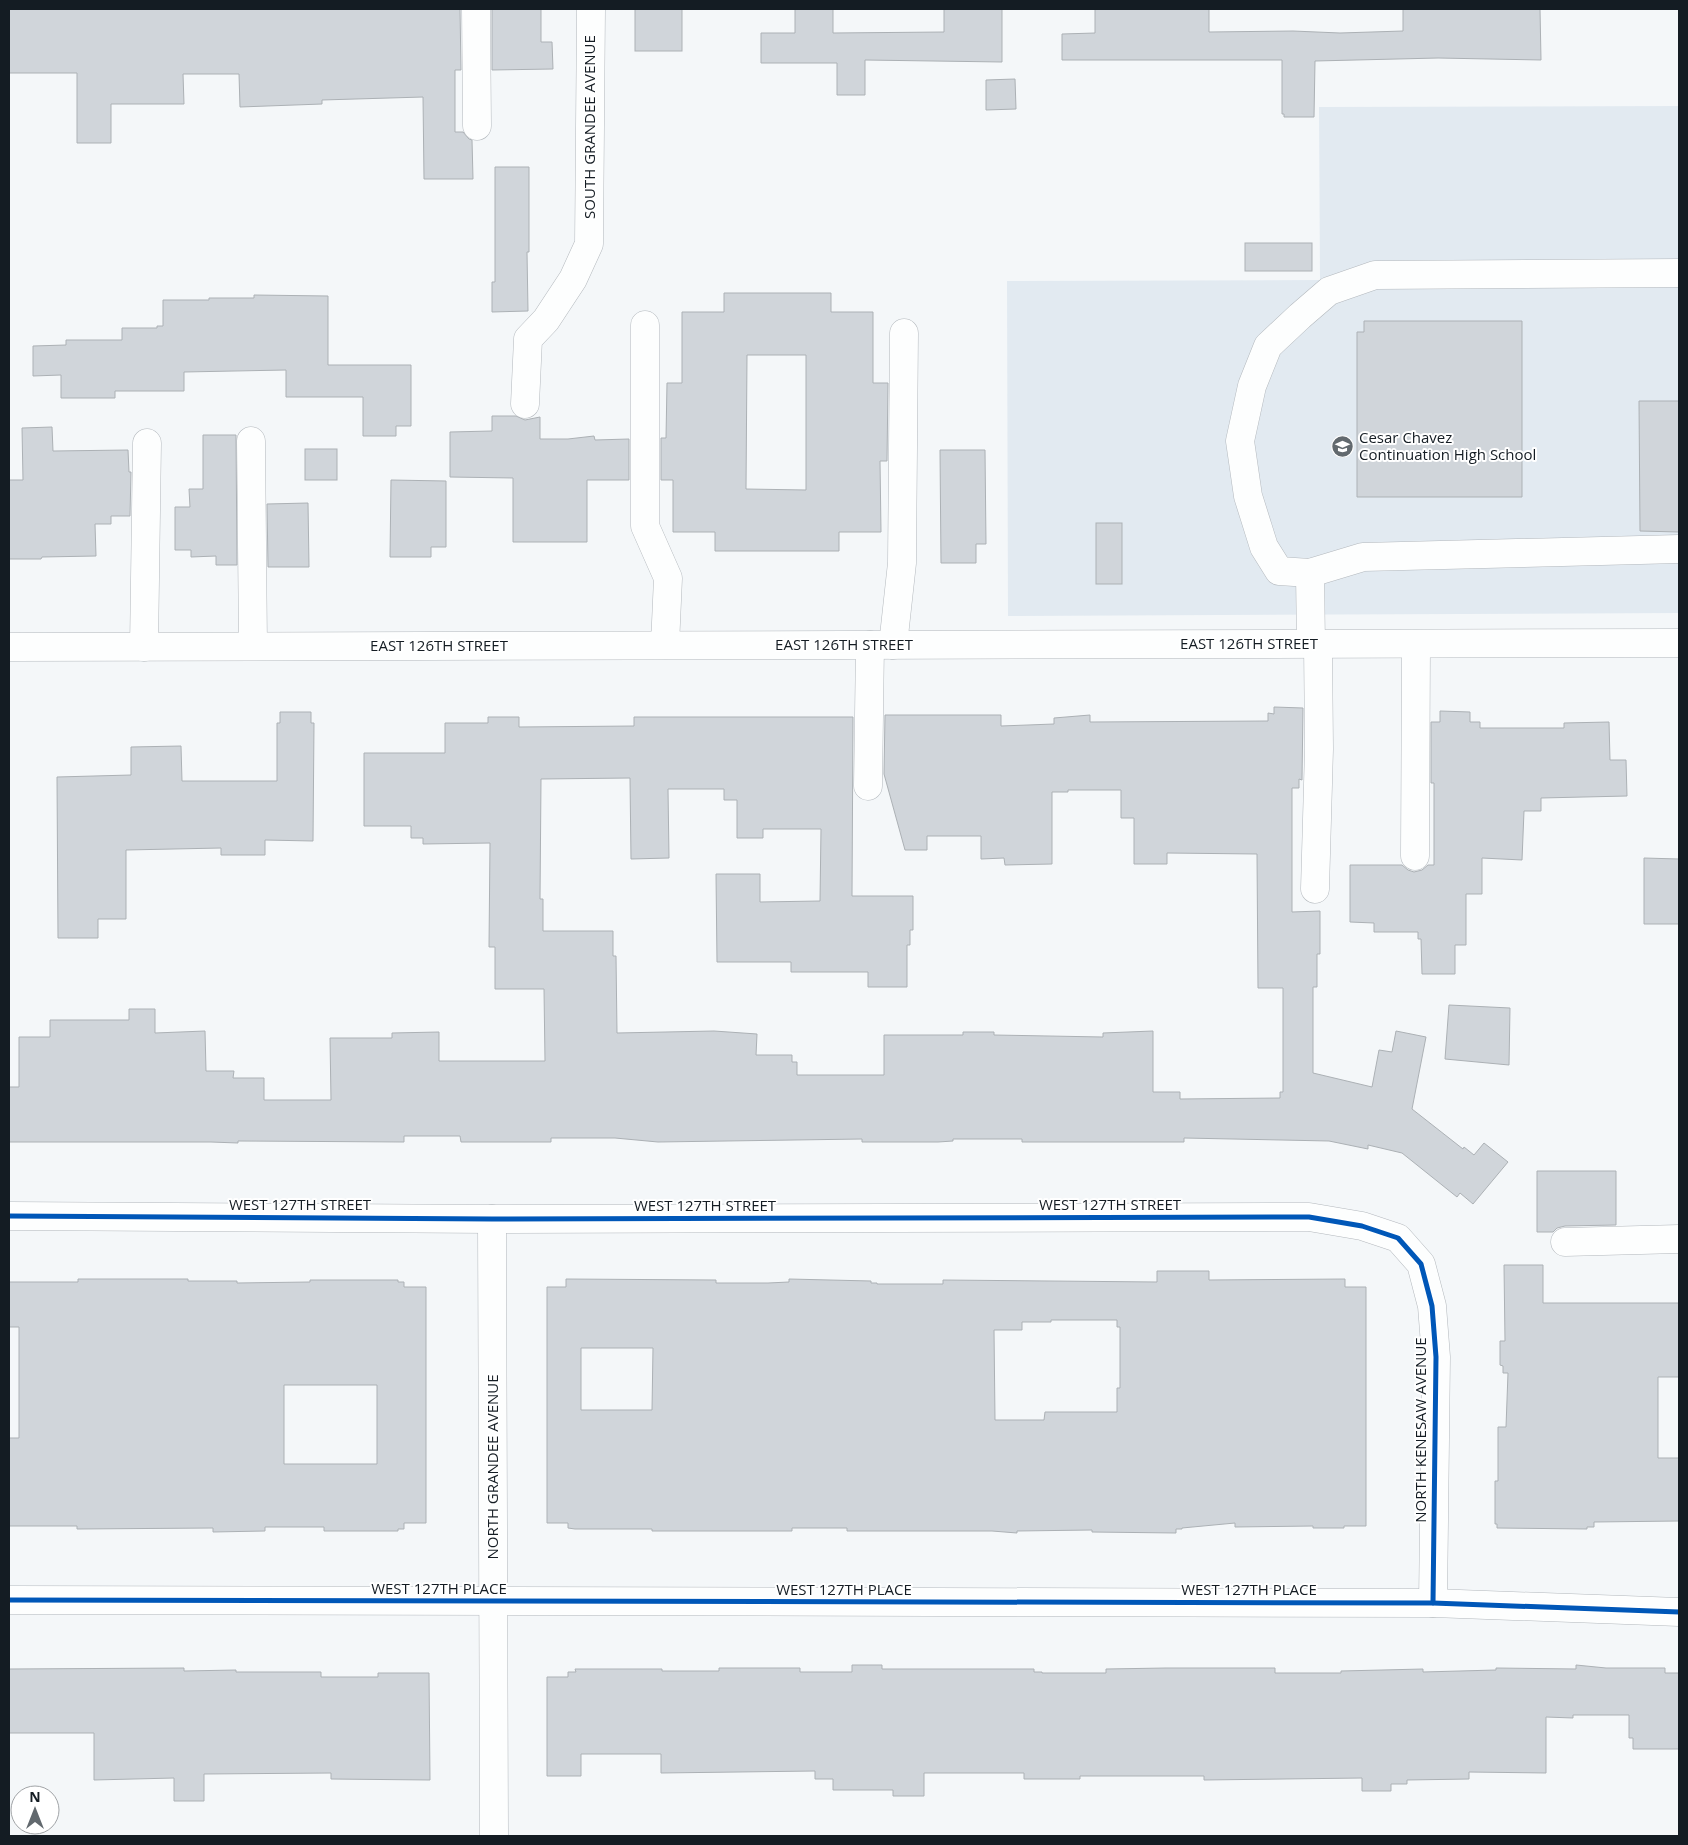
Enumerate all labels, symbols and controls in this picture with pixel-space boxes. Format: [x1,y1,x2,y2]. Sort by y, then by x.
street label: SOUTH GRANDEE AVENUE [579,35,599,219]
place label: Cesar Chavez Continuation High School [1359,427,1536,464]
school or university icon: Cesar Chavez Continuation High School [1331,435,1355,459]
street label: EAST 126TH STREET [1180,633,1319,653]
street label: EAST 126TH STREET [775,634,914,654]
street label: EAST 126TH STREET [370,635,509,655]
street label: WEST 127TH STREET [229,1194,372,1214]
street label: WEST 127TH STREET [1039,1194,1182,1214]
street label: WEST 127TH STREET [634,1195,777,1215]
street label: NORTH KENESAW AVENUE [1410,1337,1430,1523]
street label: NORTH GRANDEE AVENUE [482,1374,502,1560]
street label: WEST 127TH PLACE [371,1578,507,1598]
street label: WEST 127TH PLACE [776,1579,912,1599]
street label: WEST 127TH PLACE [1181,1579,1317,1599]
north arrow [10,1785,60,1835]
text: N [29,1787,41,1806]

